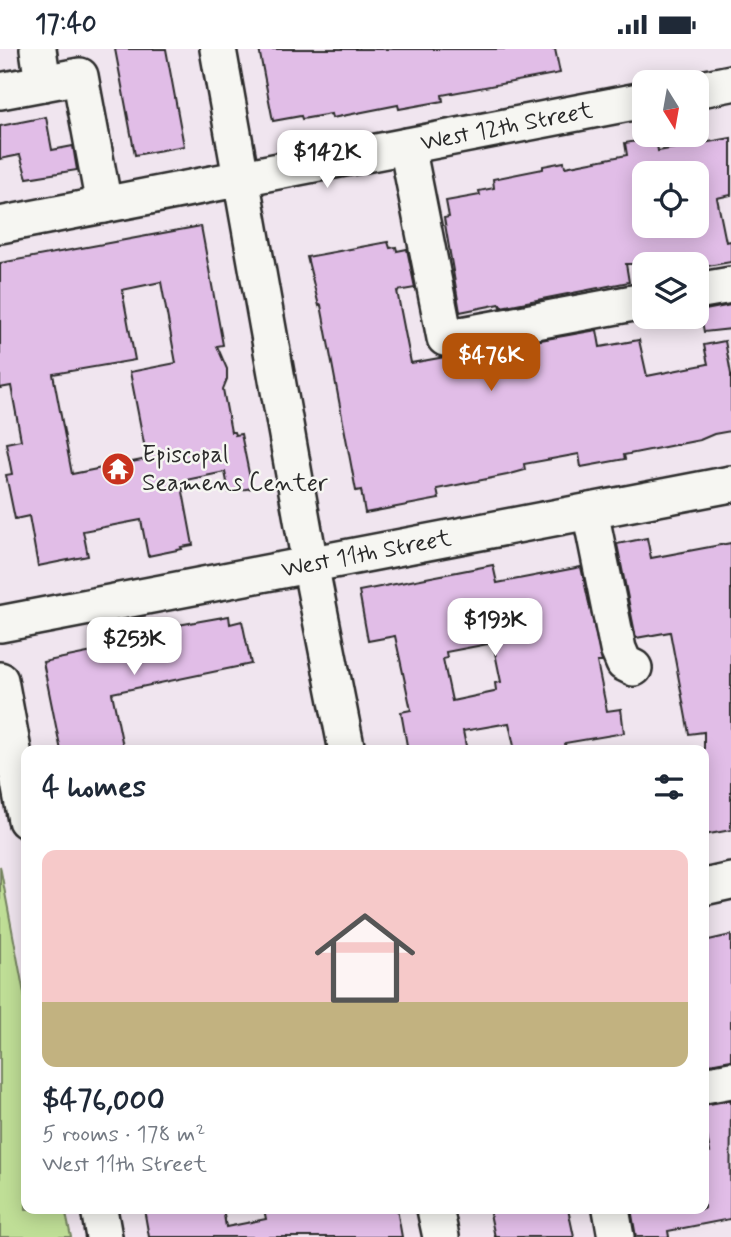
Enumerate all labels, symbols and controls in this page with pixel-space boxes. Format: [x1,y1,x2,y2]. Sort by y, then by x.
text: 17:40 [35,8,97,42]
north arrow [632,70,709,147]
map controls [632,70,709,329]
street label: West 12th Street [418,95,595,159]
pin: $142K [278,131,376,190]
text: $142K [293,138,361,168]
button: locate [632,161,709,238]
button: layers [632,252,709,329]
pin: $476K [442,333,540,393]
text: $476K [458,341,524,371]
place label: Episcopal Seamens Center [142,440,328,499]
temple icon: Episcopal Seamens Center [99,450,137,488]
street label: West 11th Street [279,522,454,585]
pin: $193K [446,599,544,658]
text: $193K [463,606,527,636]
pin: $253K [85,617,183,677]
text: $253K [103,625,165,655]
text: 4 homes [42,768,146,807]
icon: filters [650,768,688,806]
icon: home [302,895,428,1021]
text: $476,000 [42,1081,165,1120]
text: 5 rooms · 178 m² [42,1120,205,1150]
text: West 11th Street [42,1150,207,1180]

